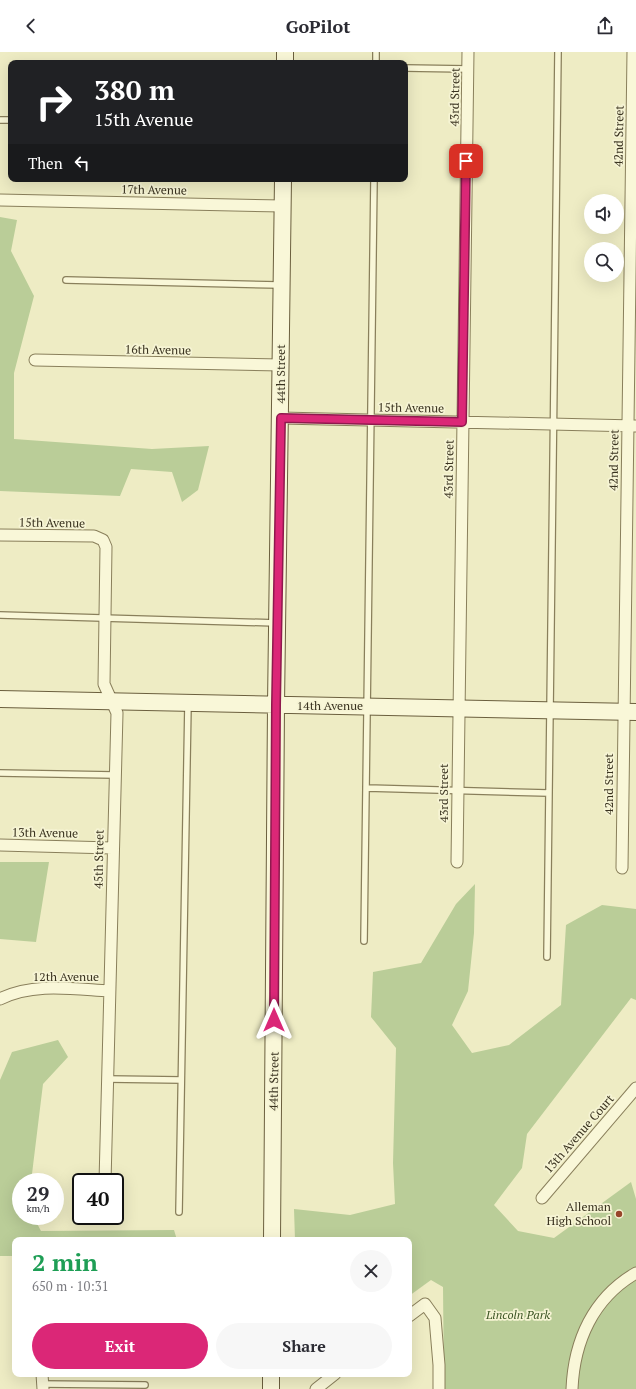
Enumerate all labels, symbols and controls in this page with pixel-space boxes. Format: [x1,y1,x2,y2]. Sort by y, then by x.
text: GoPilot [286,14,350,38]
icon: back [20,15,42,37]
icon: share [594,15,616,37]
street label: 43rd Street [446,67,463,127]
text: 380 m [94,71,175,108]
icon: right [28,76,80,128]
street label: 42nd Street [610,105,627,167]
text: 15th Avenue [94,107,193,131]
pin [449,144,483,178]
icon: arrive [455,150,477,172]
icon: left [71,152,93,174]
text: Then [28,153,63,173]
street label: 17th Avenue [121,181,187,198]
map controls [584,194,624,282]
button: sound [584,194,624,234]
button: search [584,242,624,282]
street label: 16th Avenue [125,341,191,358]
street label: 44th Street [273,344,288,404]
street label: 15th Avenue [378,399,444,416]
street label: 42nd Street [605,429,622,491]
street label: 43rd Street [440,439,457,499]
street label: 15th Avenue [19,514,85,531]
street label: 14th Avenue [297,698,363,713]
street label: 42nd Street [601,753,616,815]
street label: 43rd Street [436,763,451,823]
street label: 13th Avenue [12,824,78,841]
street label: 45th Street [90,829,107,889]
street label: 12th Avenue [33,969,99,984]
position arrow [253,999,295,1041]
street label: 44th Street [265,1051,282,1111]
street label: 13th Avenue Court [540,1091,617,1176]
speed limit sign: 40 [72,1173,124,1225]
text: 29 [27,1180,49,1207]
place label: Alleman High School [546,1199,611,1228]
text: km/h [26,1202,50,1215]
marker: Alleman High School [614,1209,624,1219]
text: 2 min [32,1246,98,1278]
button: close [350,1250,392,1292]
text: 650 m · 10:31 [32,1277,109,1295]
park label: Lincoln Park [485,1307,550,1322]
button: Exit [32,1323,208,1369]
button: Share [216,1323,392,1369]

